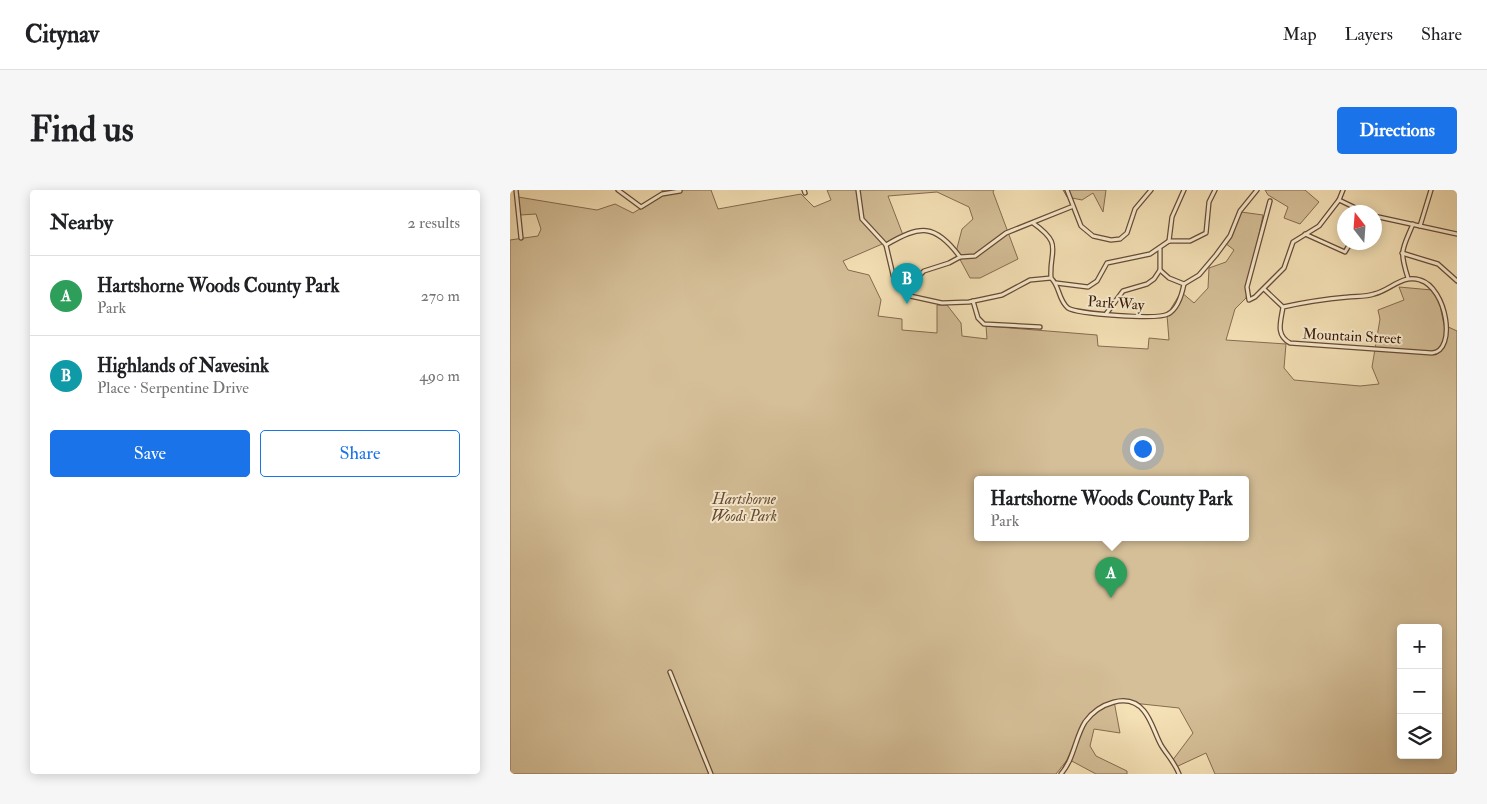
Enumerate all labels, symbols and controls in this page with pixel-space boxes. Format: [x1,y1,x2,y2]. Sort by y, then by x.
text: Citynav [25,19,99,50]
text: Map [1283,23,1317,46]
text: Layers [1345,23,1393,46]
text: Share [1421,23,1462,46]
button: Directions [1337,107,1457,154]
text: Find us [30,108,134,152]
north arrow [1337,205,1382,250]
text: Nearby [50,209,113,236]
text: 2 results [407,213,460,233]
pin: B [891,263,923,304]
text: Hartshorne Woods County Park [97,274,339,298]
text: A [61,286,71,306]
text: 270 m [421,286,460,306]
street label: Park Way [1087,292,1145,315]
text: Park [97,298,126,318]
street label: Mountain Street [1302,324,1402,349]
text: Highlands of Navesink [97,354,269,378]
text: B [61,366,71,386]
text: 490 m [419,366,460,386]
text: Place · Serpentine Drive [97,378,249,398]
button: Save [50,430,250,477]
button: Share [260,430,460,477]
your location [1130,436,1156,462]
popup [974,476,1249,541]
text: Hartshorne Woods County Park [990,487,1233,511]
park label: Hartshorne Woods Park [711,490,777,526]
text: Park [990,511,1019,531]
pin: A [1095,557,1127,598]
map controls [1397,624,1442,759]
button: + [1397,624,1442,669]
button: − [1397,669,1442,714]
button: layers [1397,714,1442,759]

